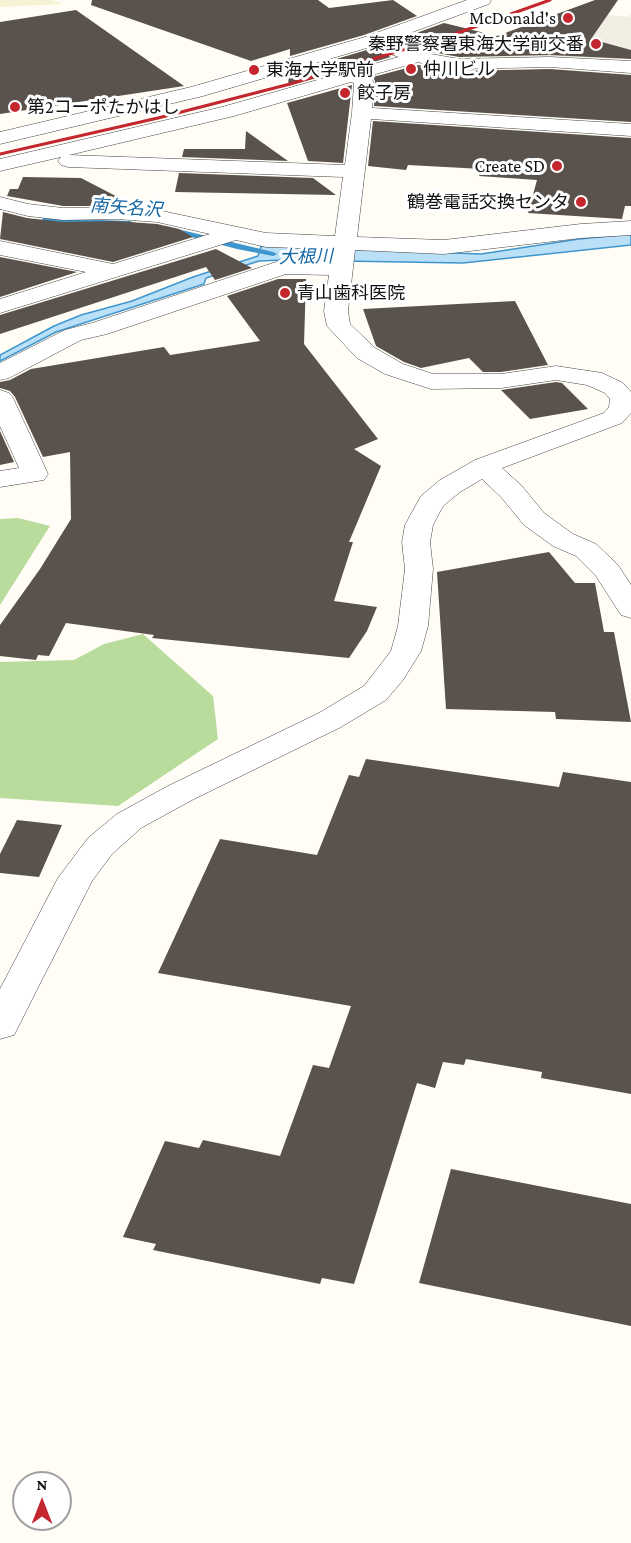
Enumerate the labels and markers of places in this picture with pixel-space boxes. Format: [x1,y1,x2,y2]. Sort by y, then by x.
place label: McDonald's [469,7,556,29]
marker: McDonald's [561,11,575,25]
place label: 秦野警察署東海大学前交番 [368,33,584,55]
marker: 秦野警察署東海大学前交番 [589,37,603,51]
place label: 仲川ビル [423,58,495,80]
place label: 東海大学駅前 [266,59,374,81]
marker: 仲川ビル [404,62,418,76]
marker: 東海大学駅前 [247,63,261,77]
place label: 餃子房 [357,82,411,104]
marker: 餃子房 [338,86,352,100]
place label: 第2コーポたかはし [27,96,180,118]
marker: 第2コーポたかはし [8,100,22,114]
place label: Create SD [475,155,545,177]
marker: Create SD [550,159,564,173]
place label: 鶴巻電話交換センタ [407,191,569,213]
marker: 鶴巻電話交換センタ [574,195,588,209]
place label: 青山歯科医院 [297,282,405,304]
marker: 青山歯科医院 [278,286,292,300]

